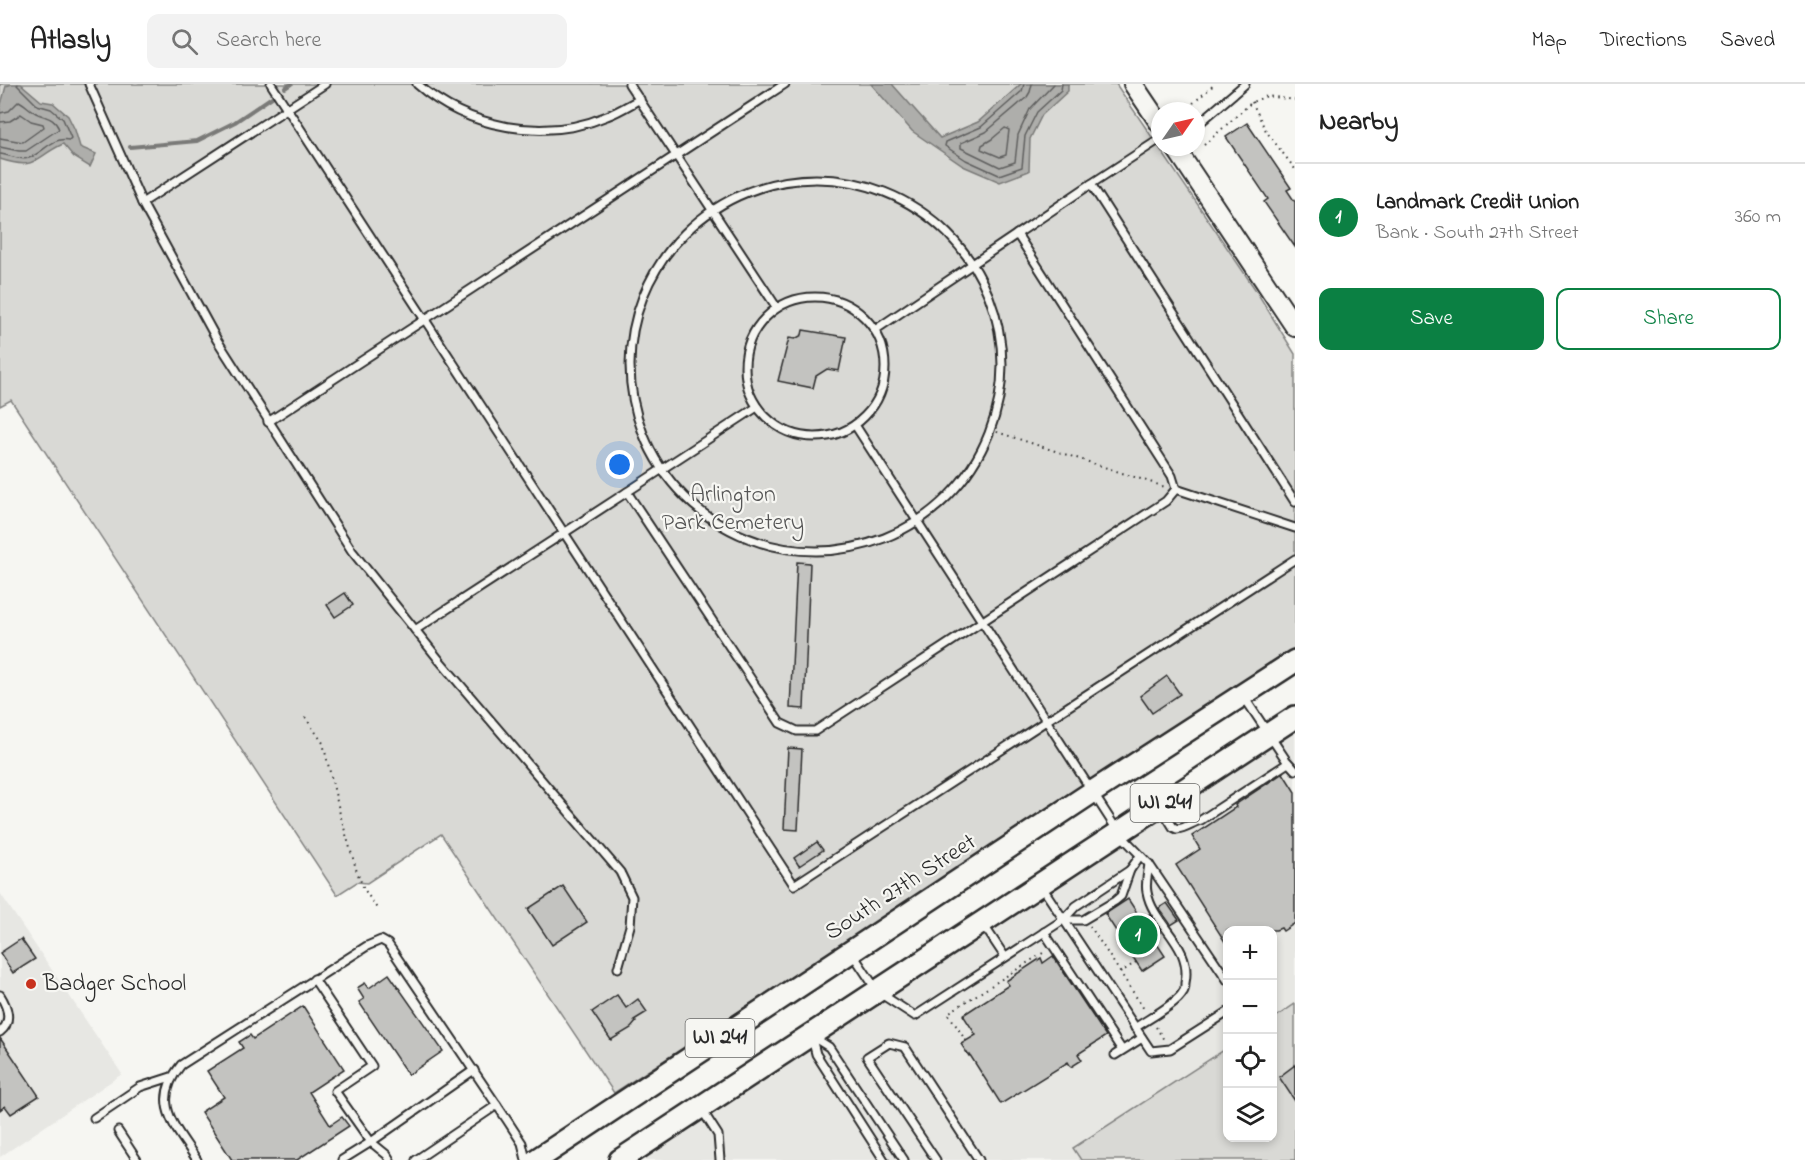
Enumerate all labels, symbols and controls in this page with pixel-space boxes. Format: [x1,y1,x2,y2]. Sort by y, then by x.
search box [147,14,567,68]
text: Atlasly [30,21,111,62]
icon: search [168,25,201,58]
text: Search here [216,25,321,57]
text: Map [1531,26,1567,56]
text: Directions [1600,26,1687,56]
text: Saved [1720,26,1775,56]
north arrow [1151,102,1205,156]
text: Nearby [1319,104,1398,142]
text: Landmark Credit Union [1376,187,1579,219]
text: 1 [1335,203,1342,232]
text: 360 m [1735,203,1781,232]
text: Bank · South 27th Street [1376,219,1579,248]
button: Save [1319,288,1544,350]
button: Share [1556,288,1781,350]
your location [605,450,634,479]
park label: Arlington Park Cemetery [662,478,804,542]
road number: WI 241 [1130,784,1200,822]
street label: South 27th Street [818,826,984,950]
pin: 1 [1118,912,1158,958]
map controls [1223,926,1277,1142]
button: + [1223,926,1277,980]
place label: Badger School [42,967,186,1002]
marker: Badger School [24,977,38,991]
button: − [1223,980,1277,1034]
road number: WI 241 [686,1019,754,1057]
button: locate [1223,1034,1277,1088]
button: layers [1223,1088,1277,1142]

